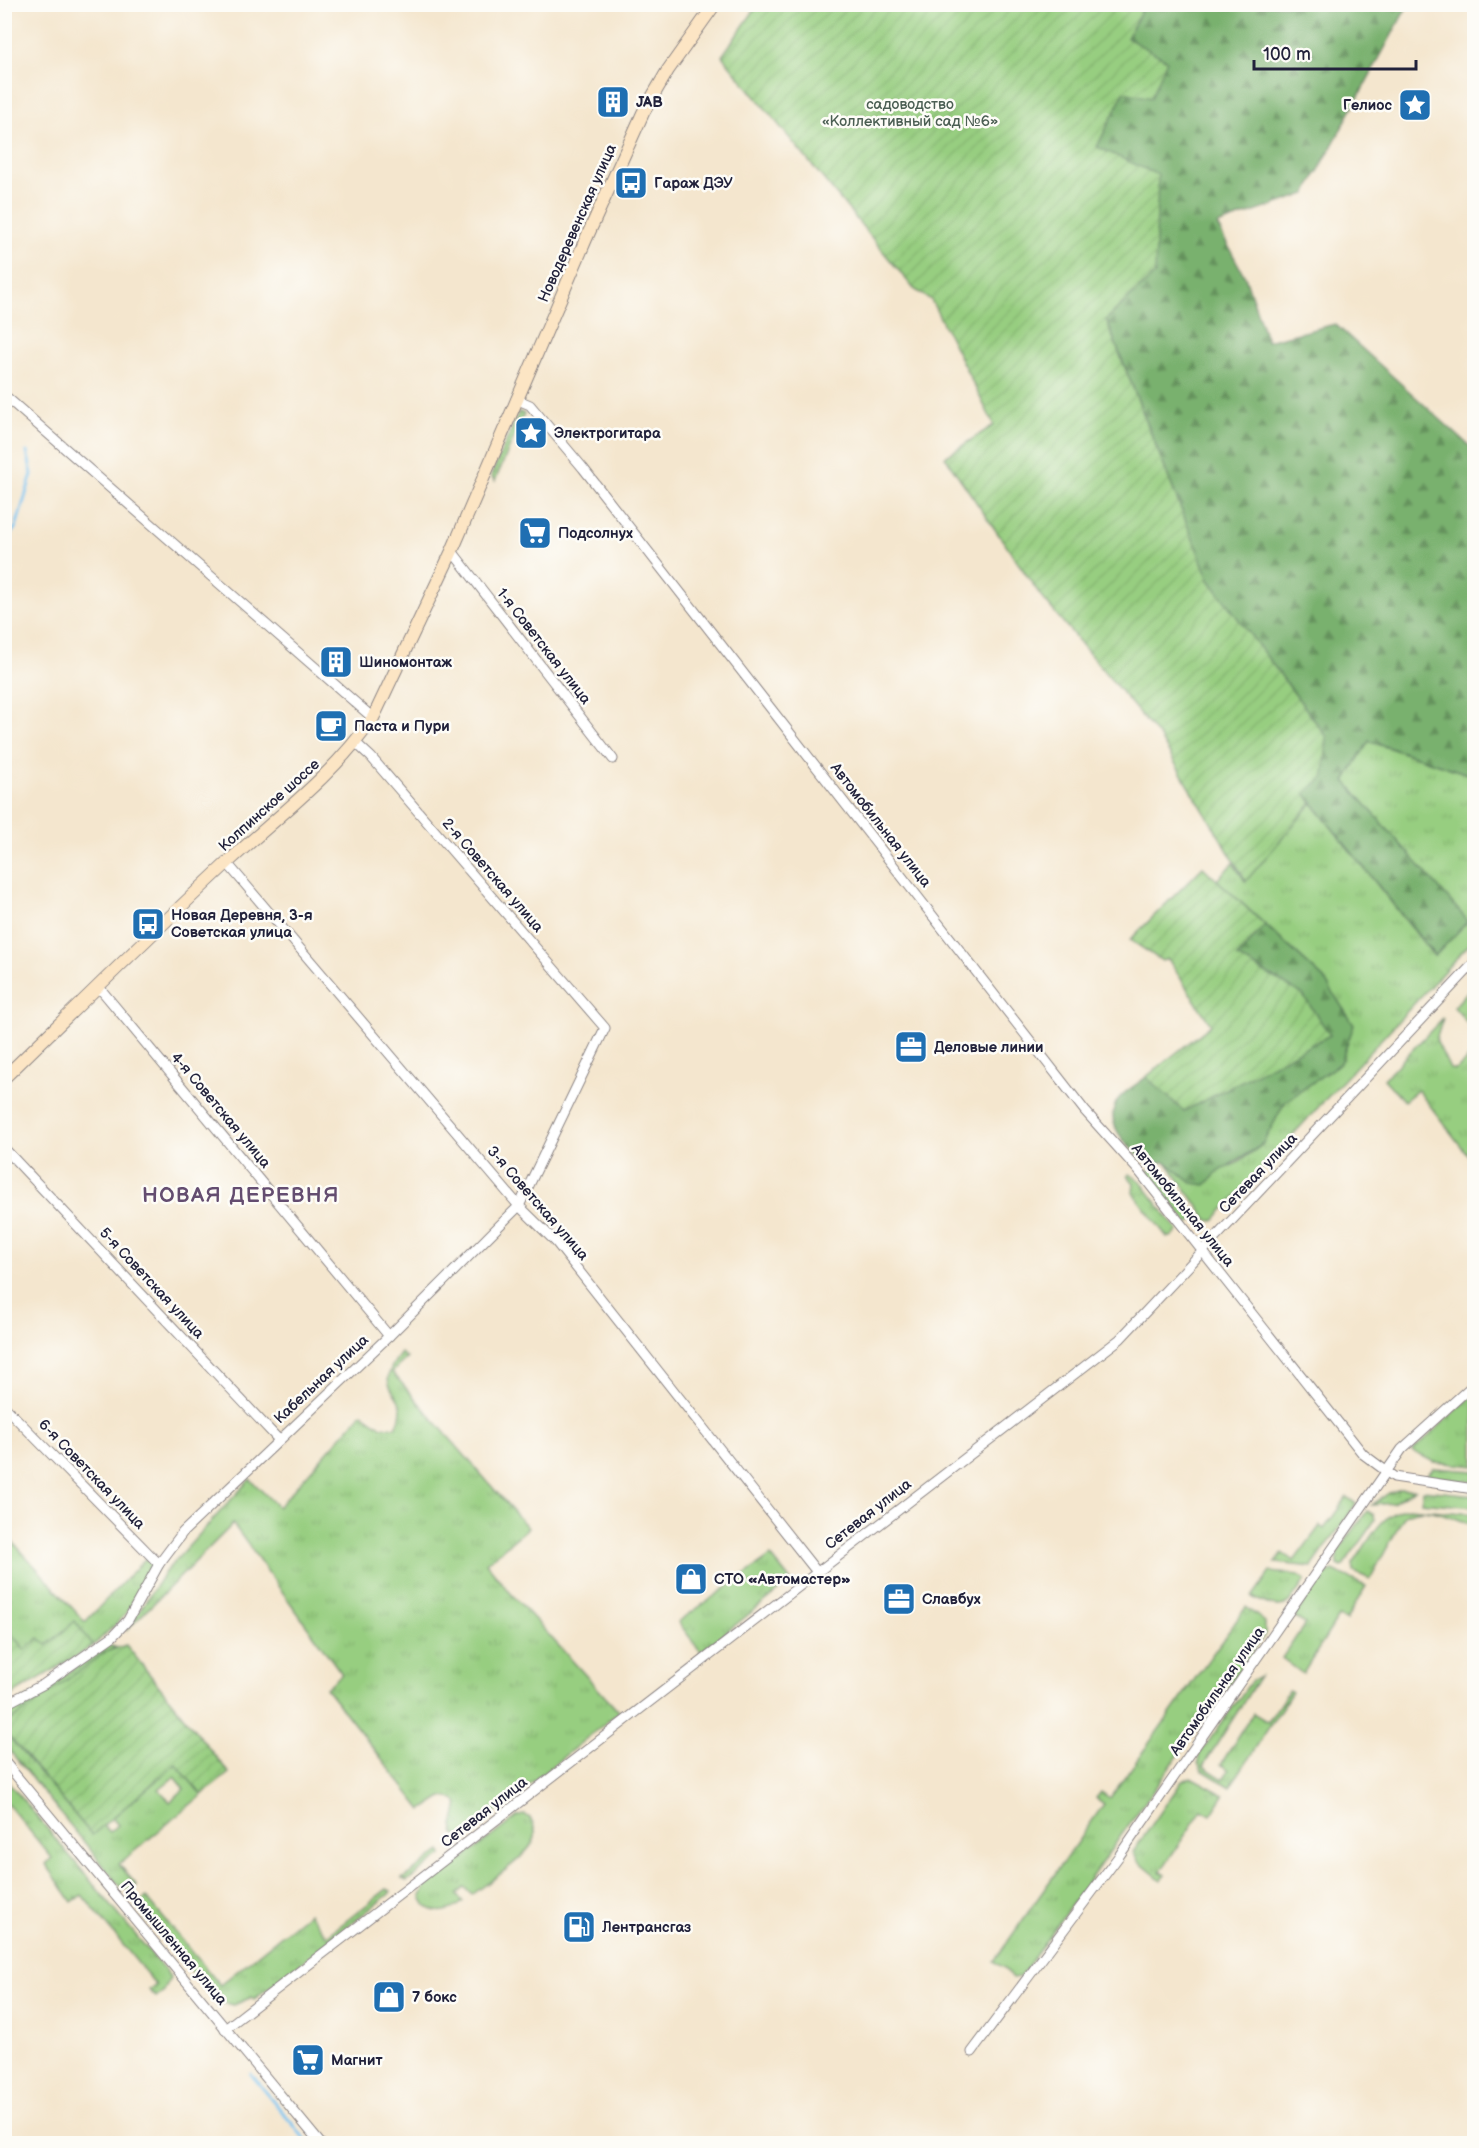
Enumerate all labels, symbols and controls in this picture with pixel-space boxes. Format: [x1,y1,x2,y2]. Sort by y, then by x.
scale bar [1254,33,1416,71]
text: 100 m [1263,44,1311,65]
building icon: JAB [595,84,631,120]
place icon: Гелиос [1397,87,1433,123]
place label: JAB [636,93,663,112]
park label: садоводство «Коллективный сад №6» [822,95,998,131]
place label: Гелиос [1343,96,1392,115]
street label: Новодеревенская улица [534,141,621,305]
bus stop icon: Гараж ДЭУ [613,165,649,201]
place label: Гараж ДЭУ [654,174,733,193]
place icon: Электрогитара [513,415,549,451]
place label: Электрогитара [554,424,661,443]
supermarket icon: Подсолнух [517,515,553,551]
place label: Подсолнух [558,524,633,543]
street label: 1-я Советская улица [492,584,595,708]
building icon: Шиномонтаж [318,644,354,680]
place label: Шиномонтаж [359,653,452,672]
cafe icon: Паста и Пури [313,708,349,744]
place label: Паста и Пури [354,717,450,736]
street label: Колпинское шоссе [215,755,324,856]
street label: Автомобильная улица [825,758,935,892]
street label: 2-я Советская улица [438,814,548,937]
bus stop icon: Новая Деревня, 3-я Советская улица [130,906,166,942]
place label: Новая Деревня, 3-я Советская улица [171,906,313,942]
office icon: Деловые линии [893,1029,929,1065]
place label: Деловые линии [934,1038,1043,1057]
street label: 4-я Советская улица [167,1048,275,1172]
street label: Сетевая улица [1215,1129,1302,1218]
street label: Автомобильная улица [1126,1139,1238,1271]
street label: 3-я Советская улица [483,1142,593,1265]
district label: НОВАЯ ДЕРЕВНЯ [142,1183,340,1208]
street label: 5-я Советская улица [95,1224,208,1343]
street label: Кабельная улица [270,1331,373,1428]
street label: 6-я Советская улица [34,1415,149,1533]
street label: Сетевая улица [821,1475,915,1554]
shop icon: СТО «Автомастер» [673,1561,709,1597]
place label: СТО «Автомастер» [714,1570,851,1589]
office icon: Славбух [881,1581,917,1617]
place label: Славбух [922,1590,981,1609]
street label: Автомобильная улица [1165,1623,1269,1760]
street label: Сетевая улица [437,1773,531,1852]
street label: Промышленная улица [116,1877,231,2009]
fuel station icon: Лентрансгаз [561,1909,597,1945]
place label: Лентрансгаз [601,1918,691,1937]
shop icon: 7 бокс [371,1979,407,2015]
place label: 7 бокс [412,1988,457,2007]
supermarket icon: Магнит [290,2042,326,2078]
place label: Магнит [331,2051,383,2070]

